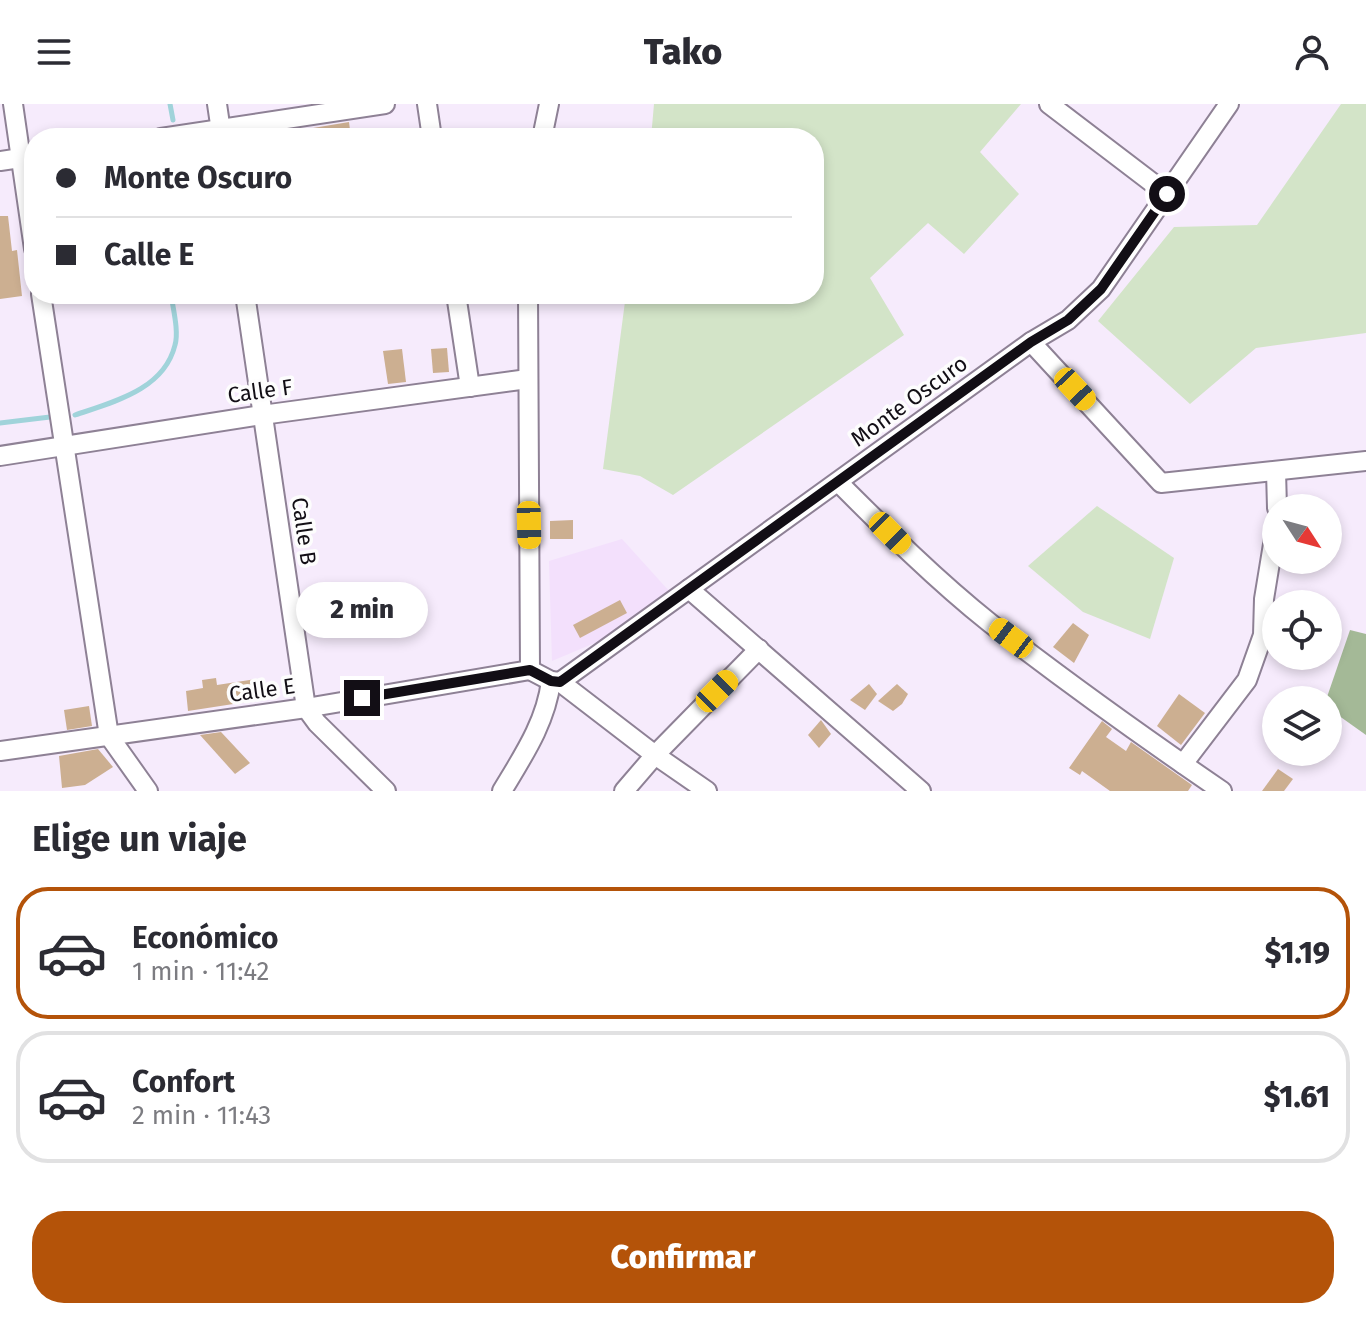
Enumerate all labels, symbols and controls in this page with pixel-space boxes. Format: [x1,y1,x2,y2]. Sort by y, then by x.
icon: menu [32,30,76,74]
text: Tako [644,30,722,74]
icon: person [1290,30,1334,74]
text: Monte Oscuro [104,160,292,196]
route start [1149,176,1185,212]
text: Calle E [104,237,194,273]
street label: Monte Oscuro [845,350,973,452]
car [1050,363,1100,415]
street label: Calle F [226,373,294,409]
north arrow [1262,494,1342,574]
map controls [1262,494,1342,766]
street label: Calle B [286,496,322,566]
car [517,501,541,549]
car [865,508,915,558]
callout: 2 min [296,582,428,638]
button: locate [1262,590,1342,670]
text: 2 min [330,594,394,625]
car [985,614,1037,662]
car [692,666,742,716]
street label: Calle E [227,672,297,708]
route end [344,680,380,716]
button: layers [1262,686,1342,766]
text: Elige un viaje [32,817,247,861]
icon: car [36,917,108,989]
text: Económico [132,920,278,956]
text: $1.19 [1265,935,1330,971]
text: 1 min · 11:42 [132,956,269,987]
icon: car [36,1061,108,1133]
text: Confort [132,1064,235,1100]
text: $1.61 [1264,1079,1330,1115]
text: 2 min · 11:43 [132,1100,271,1131]
button: Confirmar [32,1211,1334,1303]

